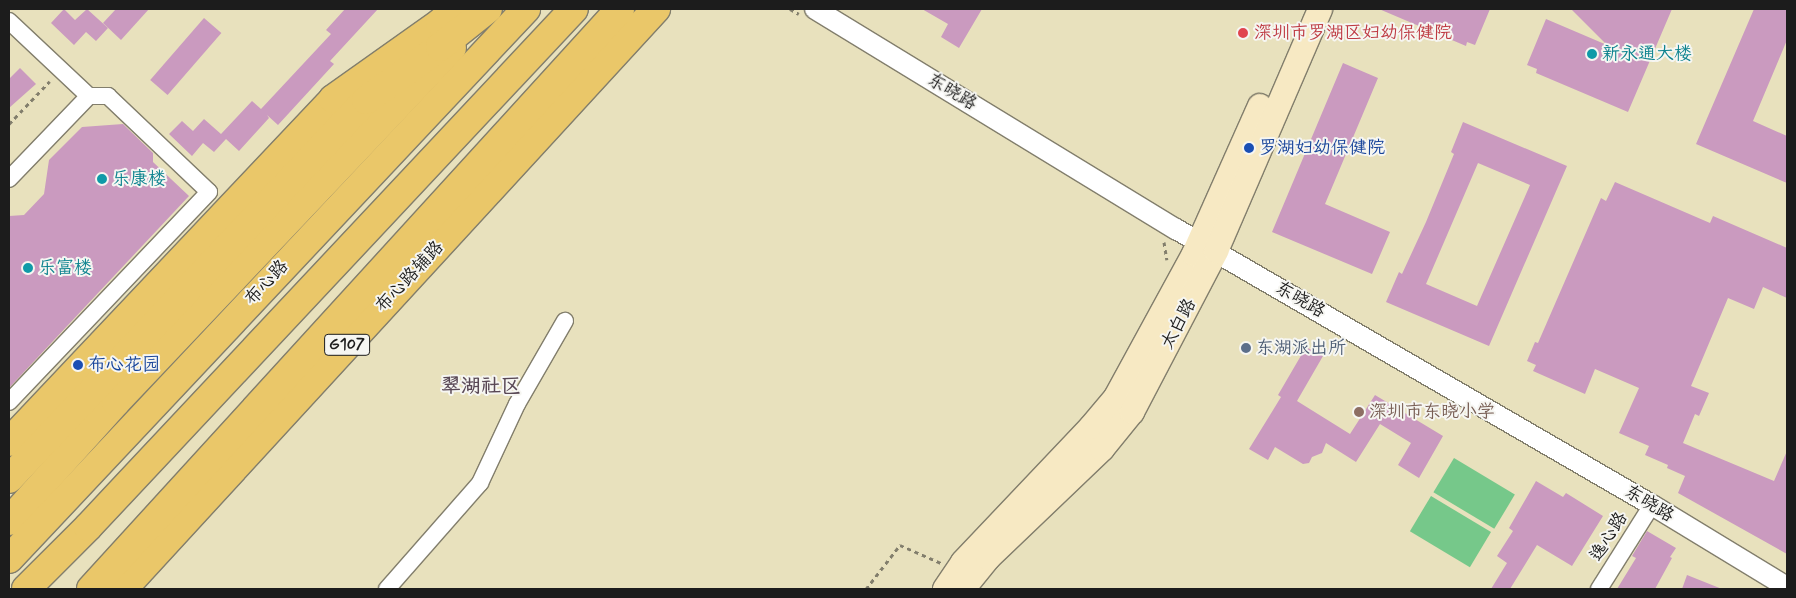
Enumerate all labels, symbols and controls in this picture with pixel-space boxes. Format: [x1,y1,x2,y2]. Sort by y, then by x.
place label: 深圳市罗湖区妇幼保健院 [1254,22,1452,44]
marker: 深圳市罗湖区妇幼保健院 [1236,26,1250,40]
place label: 新永通大楼 [1602,43,1692,65]
marker: 新永通大楼 [1586,48,1598,60]
street label: 东晓路 [923,69,981,115]
place label: 罗湖妇幼保健院 [1259,137,1385,159]
marker: 罗湖妇幼保健院 [1243,142,1255,154]
place label: 乐康楼 [112,168,166,190]
marker: 乐康楼 [96,173,108,185]
street label: 布心路辅路 [371,237,449,317]
street label: 布心路 [241,256,293,310]
place label: 乐富楼 [38,257,92,279]
marker: 乐富楼 [22,262,34,274]
street label: 东晓路 [1271,277,1329,323]
street label: 太白路 [1157,295,1201,353]
road number: G107 [323,332,371,358]
place label: 东湖派出所 [1256,337,1346,359]
marker: 东湖派出所 [1240,342,1252,354]
place label: 布心花园 [88,354,160,376]
marker: 布心花园 [72,359,84,371]
district label: 翠湖社区 [441,374,521,398]
place label: 深圳市东晓小学 [1369,401,1495,423]
marker: 深圳市东晓小学 [1353,406,1365,418]
street label: 东晓路 [1620,481,1678,527]
street label: 逸心路 [1586,508,1632,566]

